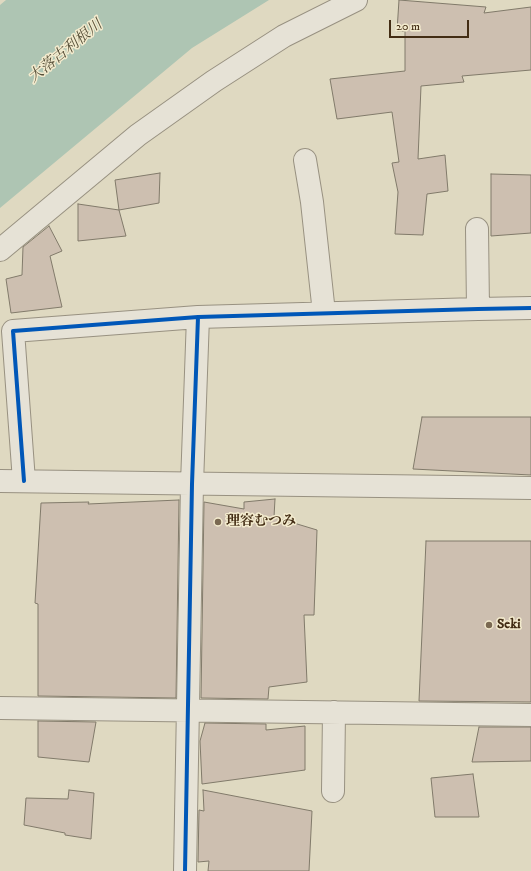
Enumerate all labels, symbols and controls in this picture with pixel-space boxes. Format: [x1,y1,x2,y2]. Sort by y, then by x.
scale bar [391,12,471,38]
water label: 大落古利根川 [25,17,107,87]
text: 20 m [396,19,420,34]
place label: 理容むつみ [226,514,296,530]
marker: 理容むつみ [213,517,223,527]
place label: Seki [497,617,521,633]
marker: Seki [484,620,494,630]

